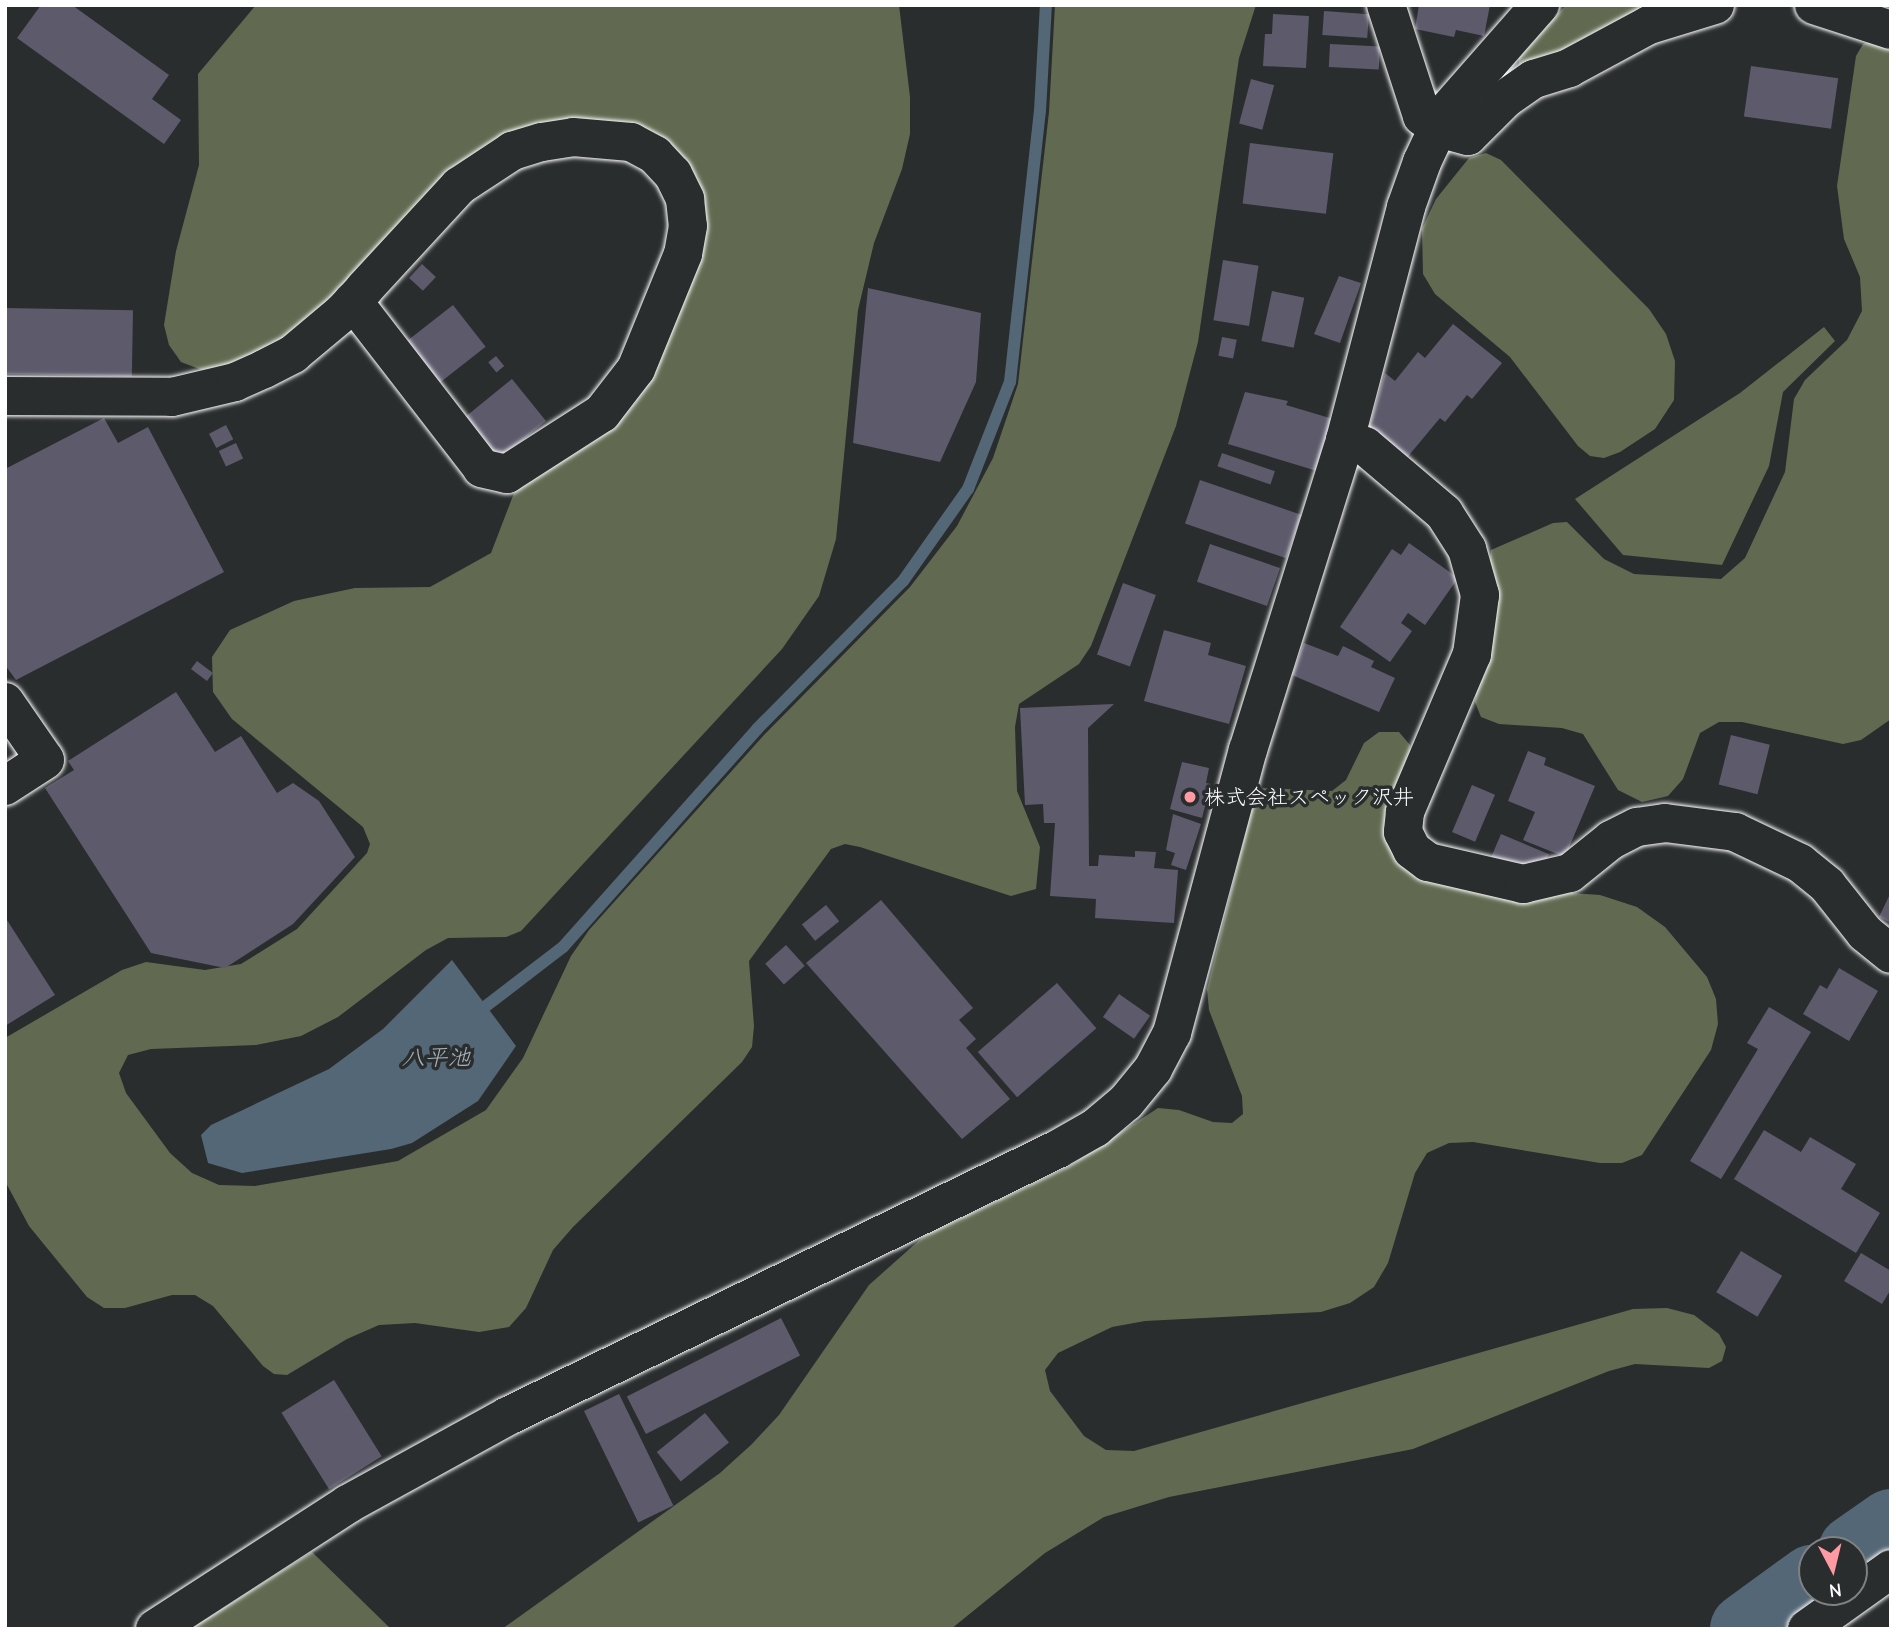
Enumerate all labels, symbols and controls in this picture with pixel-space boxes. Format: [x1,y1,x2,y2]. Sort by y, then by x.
place label: 株式会社スペック沢井 [1204,784,1414,810]
marker: 株式会社スペック沢井 [1182,789,1198,805]
water label: 八平池 [402,1044,470,1072]
north arrow [1798,1536,1868,1606]
text: N [1828,1578,1843,1602]

